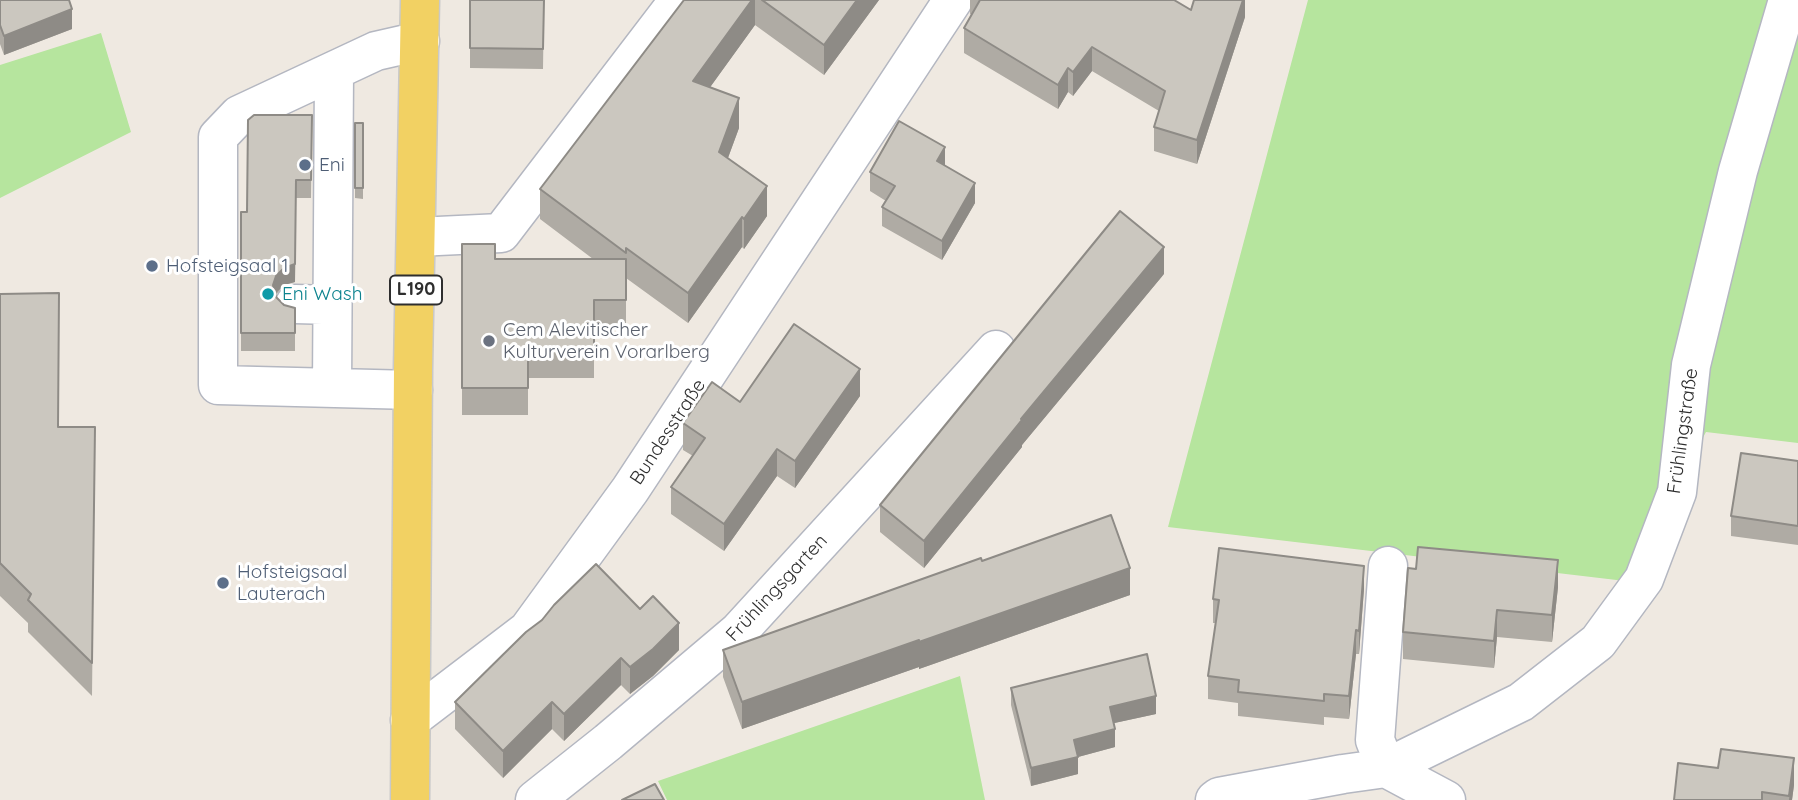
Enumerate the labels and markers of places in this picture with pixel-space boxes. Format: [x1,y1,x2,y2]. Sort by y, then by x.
place label: Eni [319,154,345,176]
marker: Eni [297,157,313,173]
place label: Hofsteigsaal 1 [166,255,289,277]
marker: Hofsteigsaal 1 [144,258,160,274]
place label: Eni Wash [282,283,362,305]
marker: Eni Wash [260,286,276,302]
place label: Cem Alevitischer Kulturverein Vorarlberg [503,319,710,363]
marker: Cem Alevitischer Kulturverein Vorarlberg [481,333,497,349]
place label: Hofsteigsaal Lauterach [237,561,347,605]
marker: Hofsteigsaal Lauterach [215,575,231,591]

